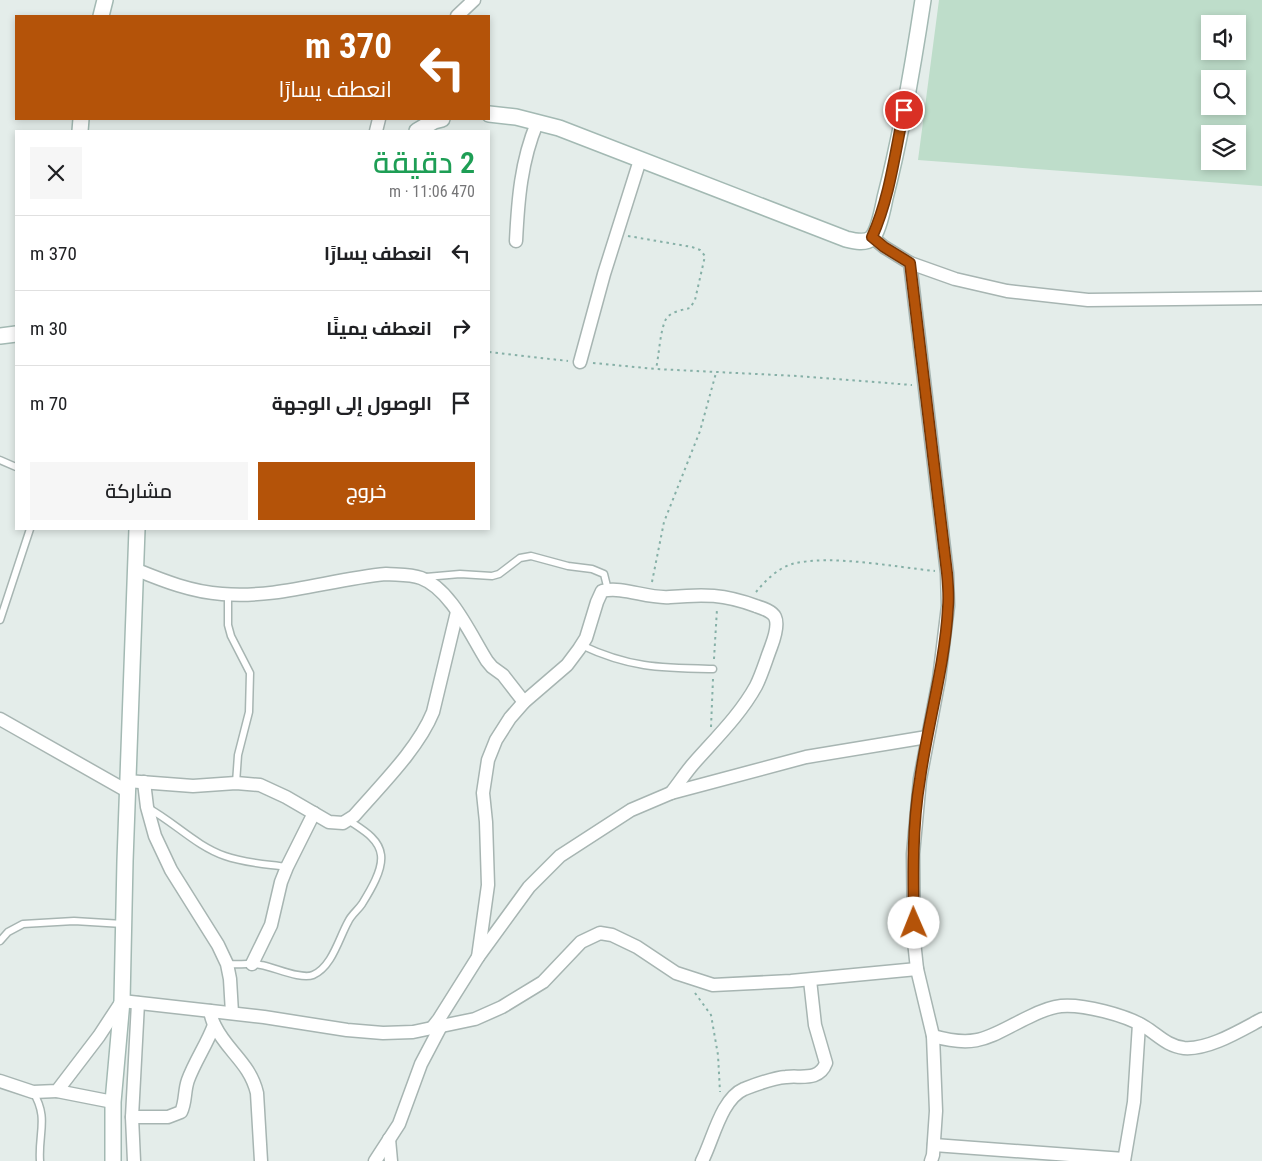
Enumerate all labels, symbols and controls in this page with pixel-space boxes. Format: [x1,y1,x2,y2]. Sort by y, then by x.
map controls [1201,15,1246,170]
button: sound [1201,15,1246,60]
text: 370 m [305,26,392,67]
icon: left [410,35,475,100]
button: search [1201,70,1246,115]
text: انعطف يسارًا [278,77,392,102]
pin [883,89,925,131]
icon: arrive [890,96,918,124]
button: layers [1201,125,1246,170]
text: 2 دقيقة [373,145,475,180]
button: close [30,147,82,199]
text: 470 m · 11:06 [389,182,475,201]
icon: left [447,239,475,267]
text: 370 m [30,242,77,265]
text: انعطف يسارًا [324,242,432,265]
icon: right [447,314,475,342]
text: 30 m [30,317,67,340]
text: انعطف يمينًا [326,317,432,340]
icon: arrive [447,389,475,417]
text: 70 m [30,392,67,415]
text: الوصول إلى الوجهة [272,392,432,415]
button: مشاركة [30,462,248,520]
button: خروج [258,462,475,520]
position arrow [887,896,939,948]

